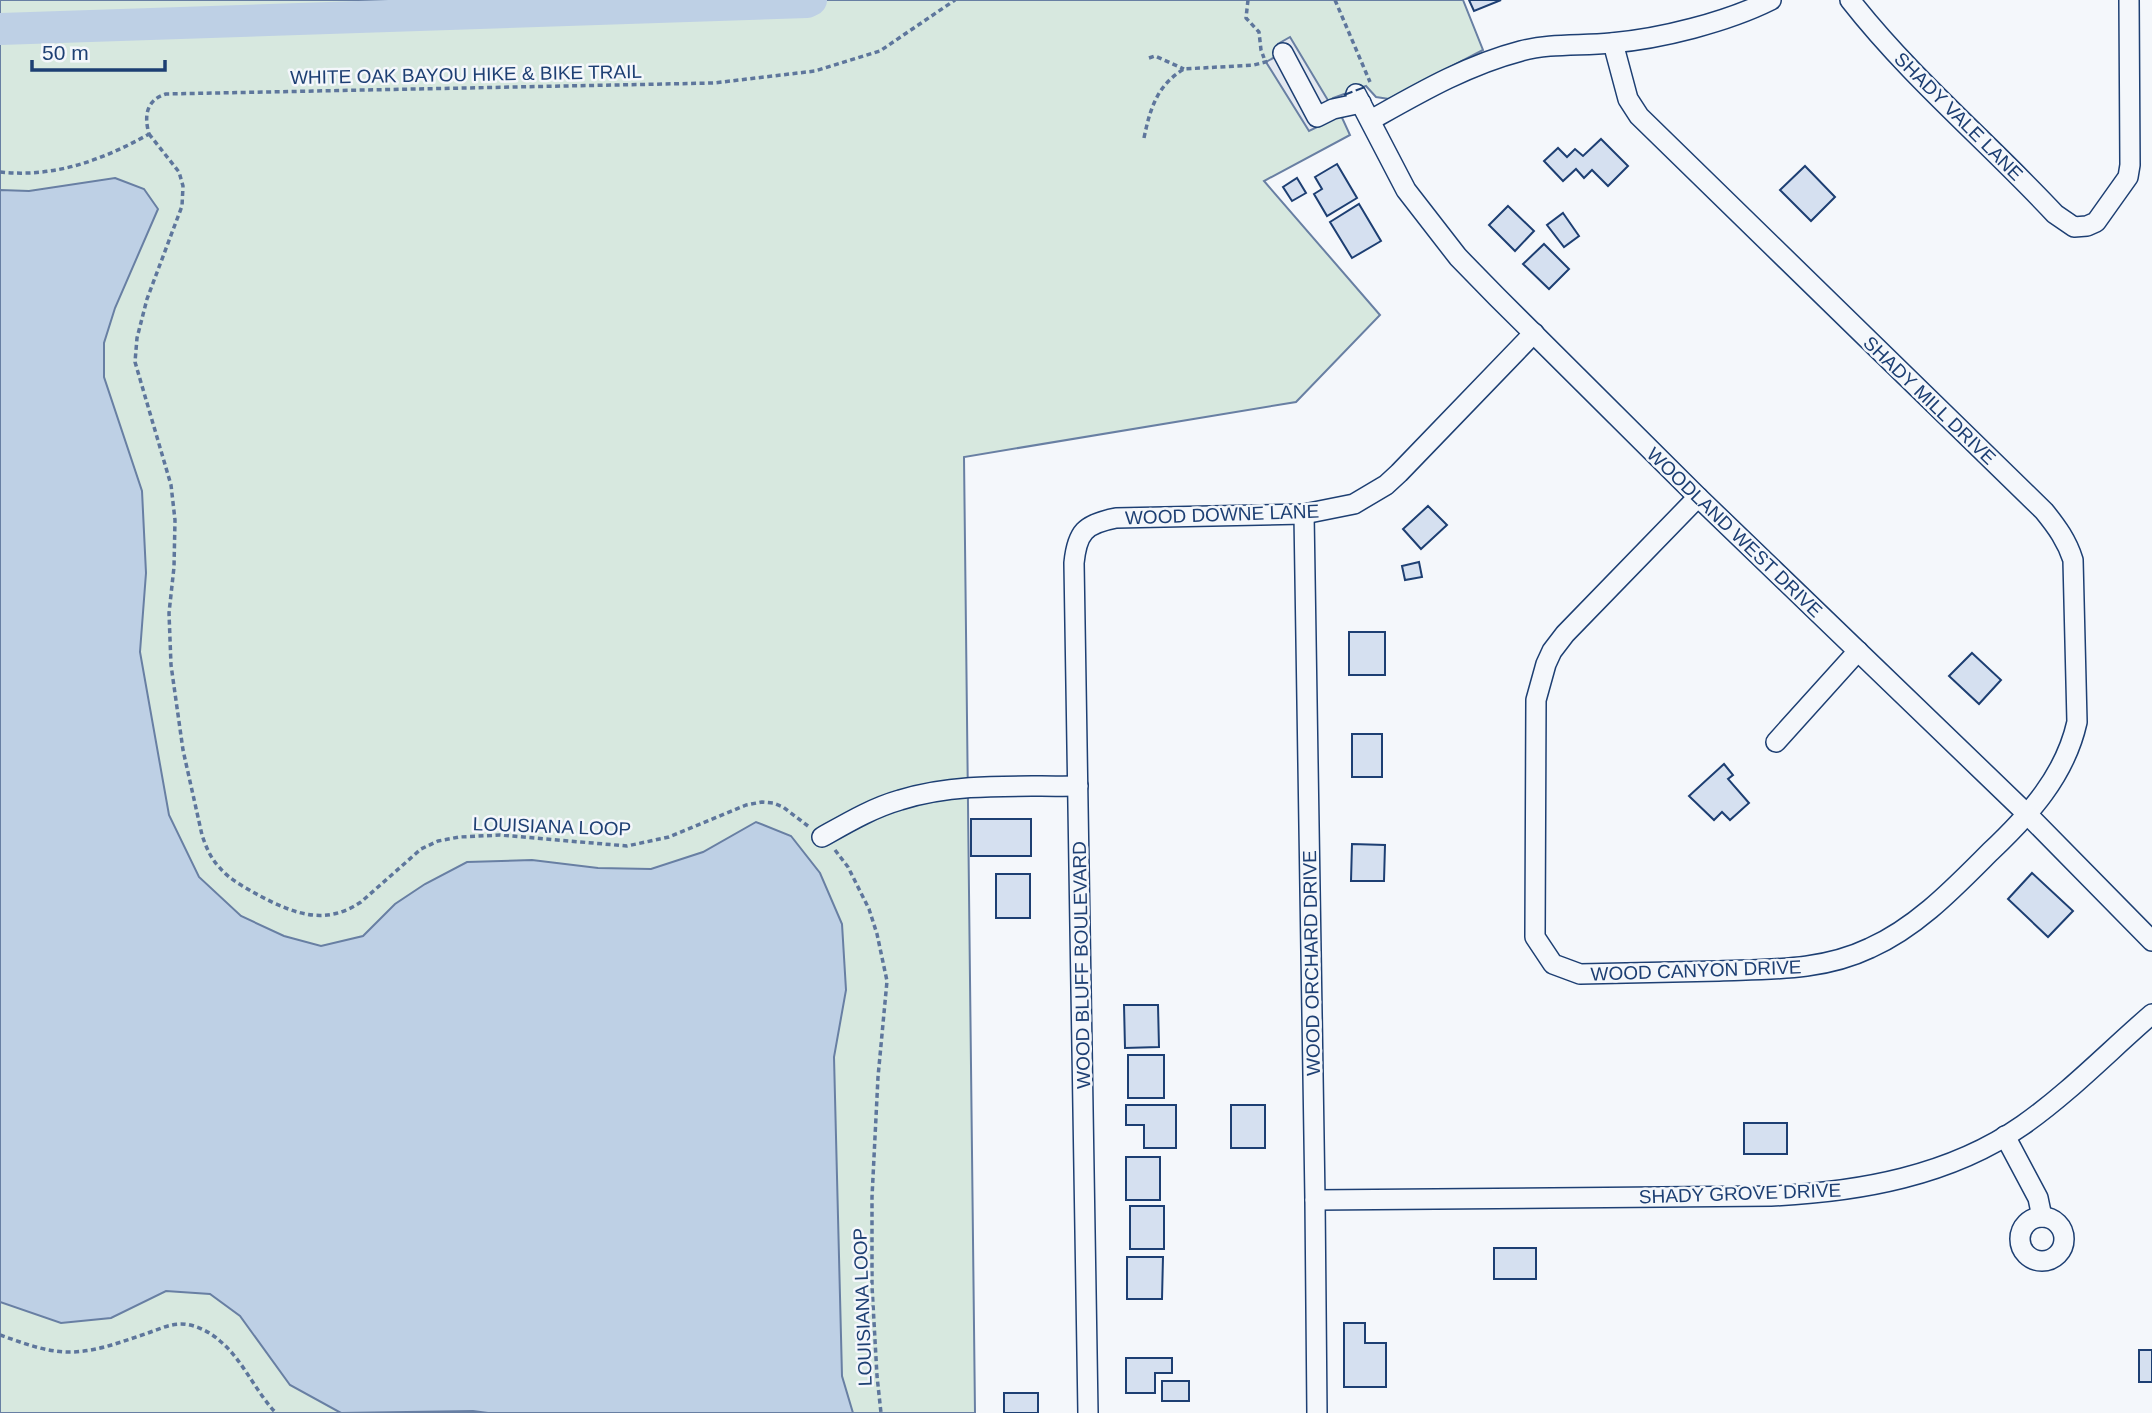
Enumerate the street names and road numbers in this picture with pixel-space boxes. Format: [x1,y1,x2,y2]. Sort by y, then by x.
street label: SHADY VALE LANE [1890,48,2027,185]
street label: WHITE OAK BAYOU HIKE & BIKE TRAIL [290,61,642,88]
street label: SHADY MILL DRIVE [1859,332,2000,469]
street label: WOODLAND WEST DRIVE [1643,443,1826,622]
street label: WOOD DOWNE LANE [1125,501,1319,528]
street label: LOUISIANA LOOP [472,813,632,840]
street label: WOOD BLUFF BOULEVARD [1069,841,1094,1089]
street label: WOOD ORCHARD DRIVE [1299,850,1324,1076]
street label: WOOD CANYON DRIVE [1590,956,1802,985]
street label: SHADY GROVE DRIVE [1639,1179,1842,1208]
street label: LOUISIANA LOOP [849,1227,876,1387]

